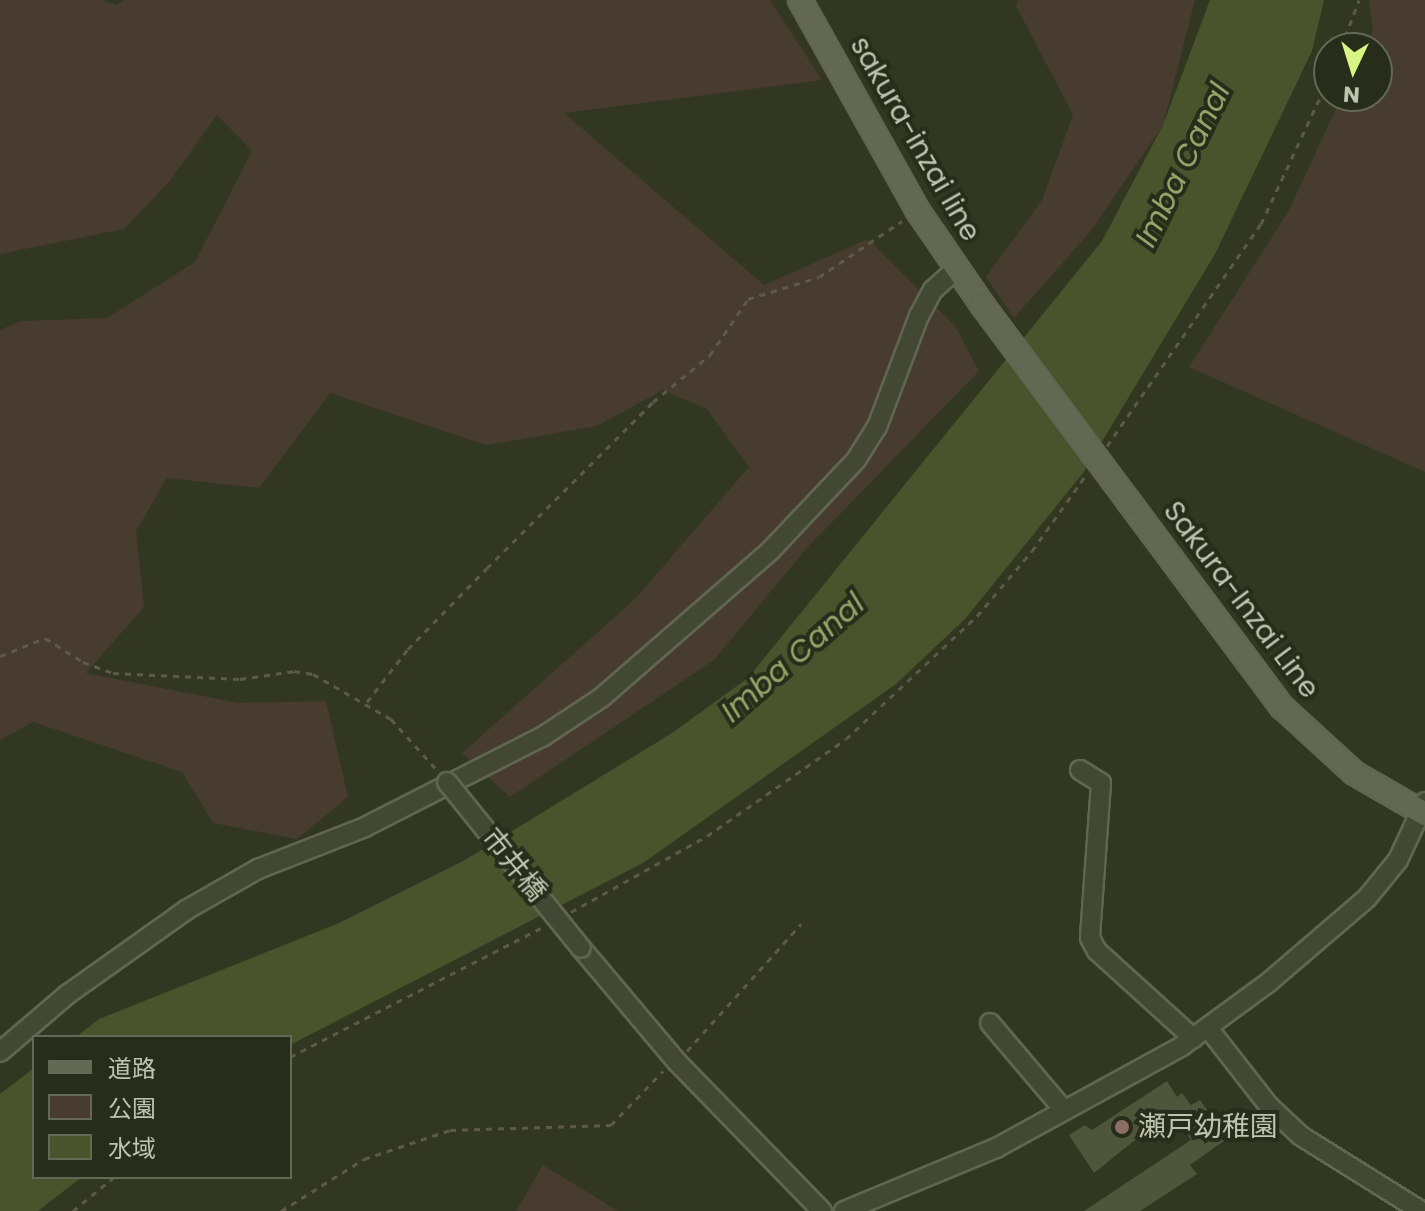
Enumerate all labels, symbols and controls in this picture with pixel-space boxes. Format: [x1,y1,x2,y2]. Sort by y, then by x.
street label: sakura-inzai line [843,31,987,247]
north arrow [1313,32,1393,112]
water label: Imba Canal [1128,77,1238,253]
text: N [1342,78,1361,110]
street label: Sakura-Inzai Line [1156,495,1326,705]
water label: Imba Canal [714,586,872,730]
street label: 市井橋 [475,822,553,908]
legend [32,1035,292,1179]
text: 道路 [108,1052,156,1085]
text: 公園 [108,1092,156,1125]
place label: 瀬戸幼稚園 [1138,1110,1278,1144]
marker: 瀬戸幼稚園 [1113,1118,1131,1136]
text: 水域 [108,1132,156,1165]

